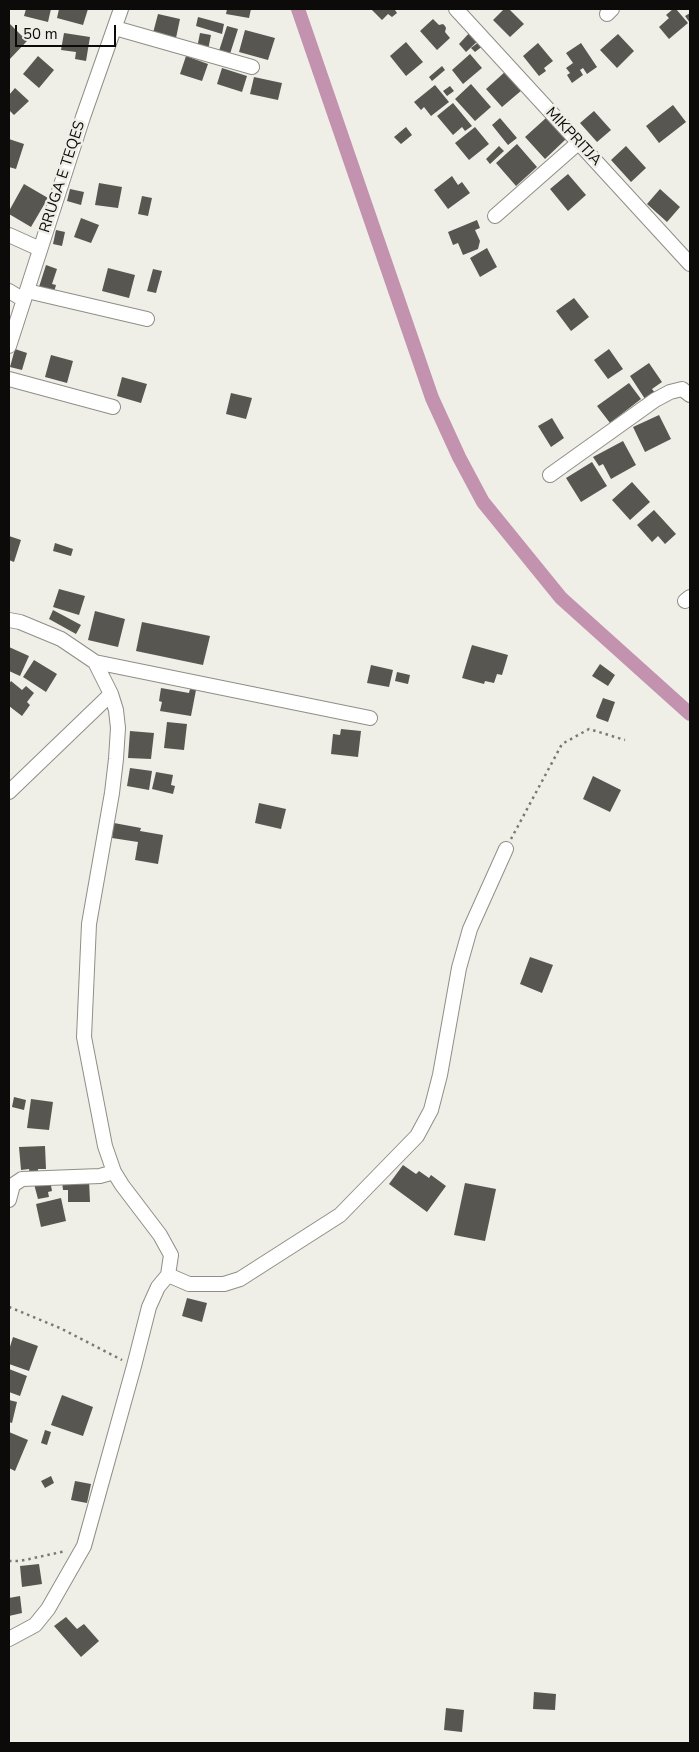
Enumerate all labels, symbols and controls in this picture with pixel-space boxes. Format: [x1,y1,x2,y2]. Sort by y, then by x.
scale bar [18,15,119,47]
text: 50 m [23,24,58,44]
street label: MIKPRITJA [541,104,605,170]
street label: RRUGA E TEQES [36,119,90,235]

